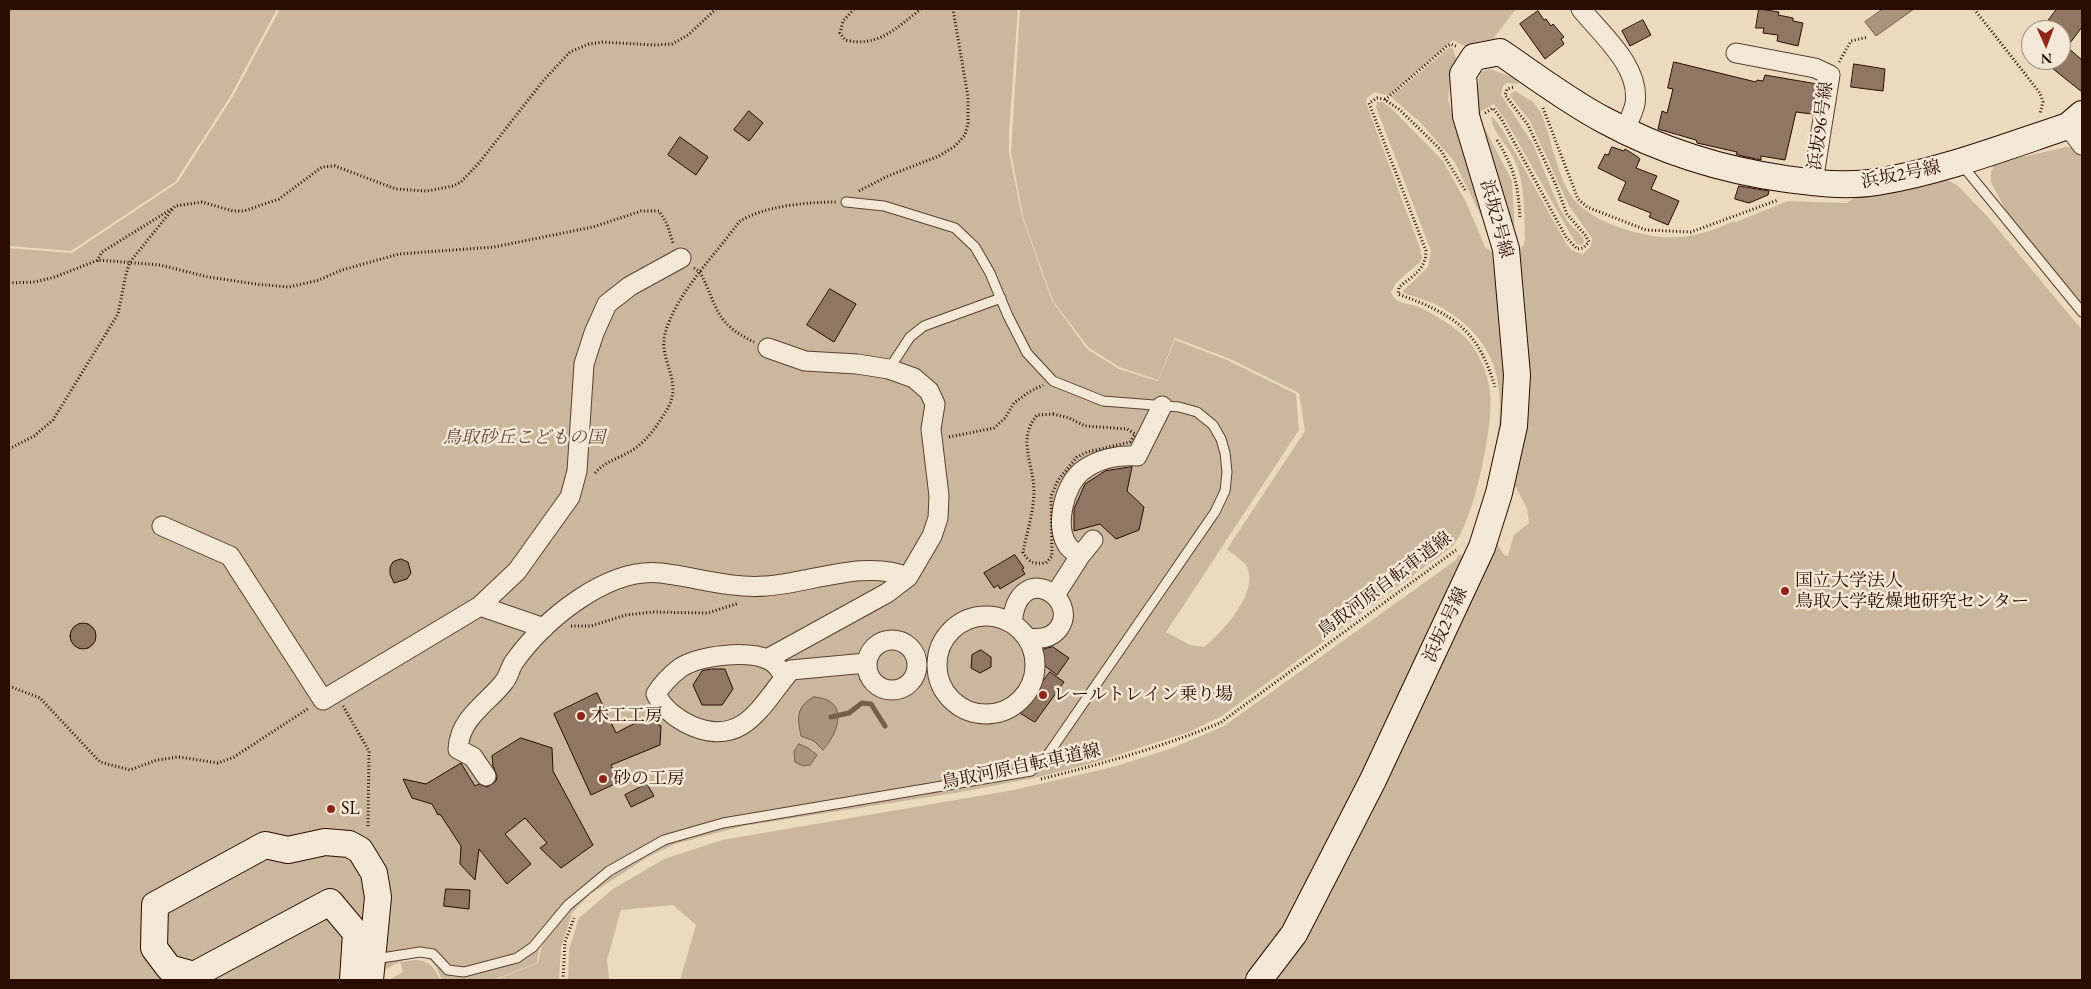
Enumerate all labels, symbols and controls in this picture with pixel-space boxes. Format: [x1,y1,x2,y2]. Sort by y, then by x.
north arrow [2021,20,2071,70]
text: N [2041,50,2052,68]
street label: 浜坂96号線 [1804,80,1838,172]
street label: 浜坂2号線 [1859,157,1943,193]
street label: 浜坂2号線 [1475,177,1517,261]
park label: 鳥取砂丘こどもの国 [443,427,605,449]
street label: 鳥取河原自転車道線 [1314,528,1456,642]
place label: 国立大学法人 鳥取大学乾燥地研究センター [1795,570,2029,612]
street label: 浜坂2号線 [1419,584,1473,666]
marker: 国立大学法人 鳥取大学乾燥地研究センター [1779,585,1791,597]
place label: レールトレイン乗り場 [1053,684,1233,706]
marker: レールトレイン乗り場 [1037,689,1049,701]
place label: 木工工房 [591,705,663,727]
marker: 木工工房 [575,710,587,722]
street label: 鳥取河原自転車道線 [940,740,1102,794]
place label: 砂の工房 [613,768,685,790]
marker: 砂の工房 [597,773,609,785]
place label: SL [341,798,360,820]
marker: SL [325,803,337,815]

